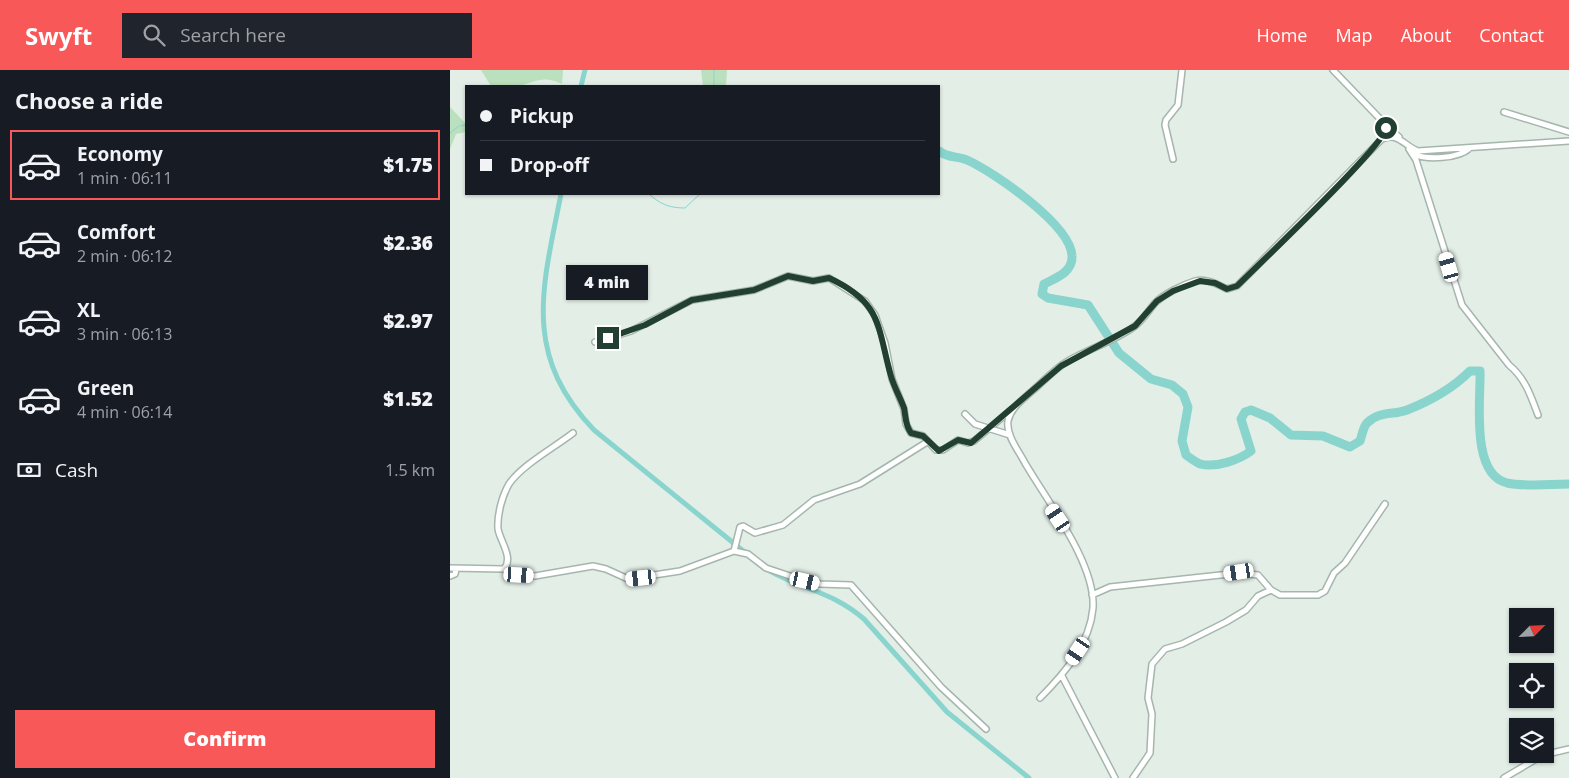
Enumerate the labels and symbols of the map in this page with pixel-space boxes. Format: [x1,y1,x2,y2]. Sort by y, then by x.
route start [1375,117,1397,139]
car [1437,251,1460,283]
callout: 4 min [567,266,649,300]
route end [597,327,619,349]
car [1043,501,1072,535]
car [1223,562,1254,582]
car [503,567,534,583]
car [625,569,656,587]
car [788,570,821,592]
north arrow [1509,608,1554,652]
car [1063,634,1092,668]

